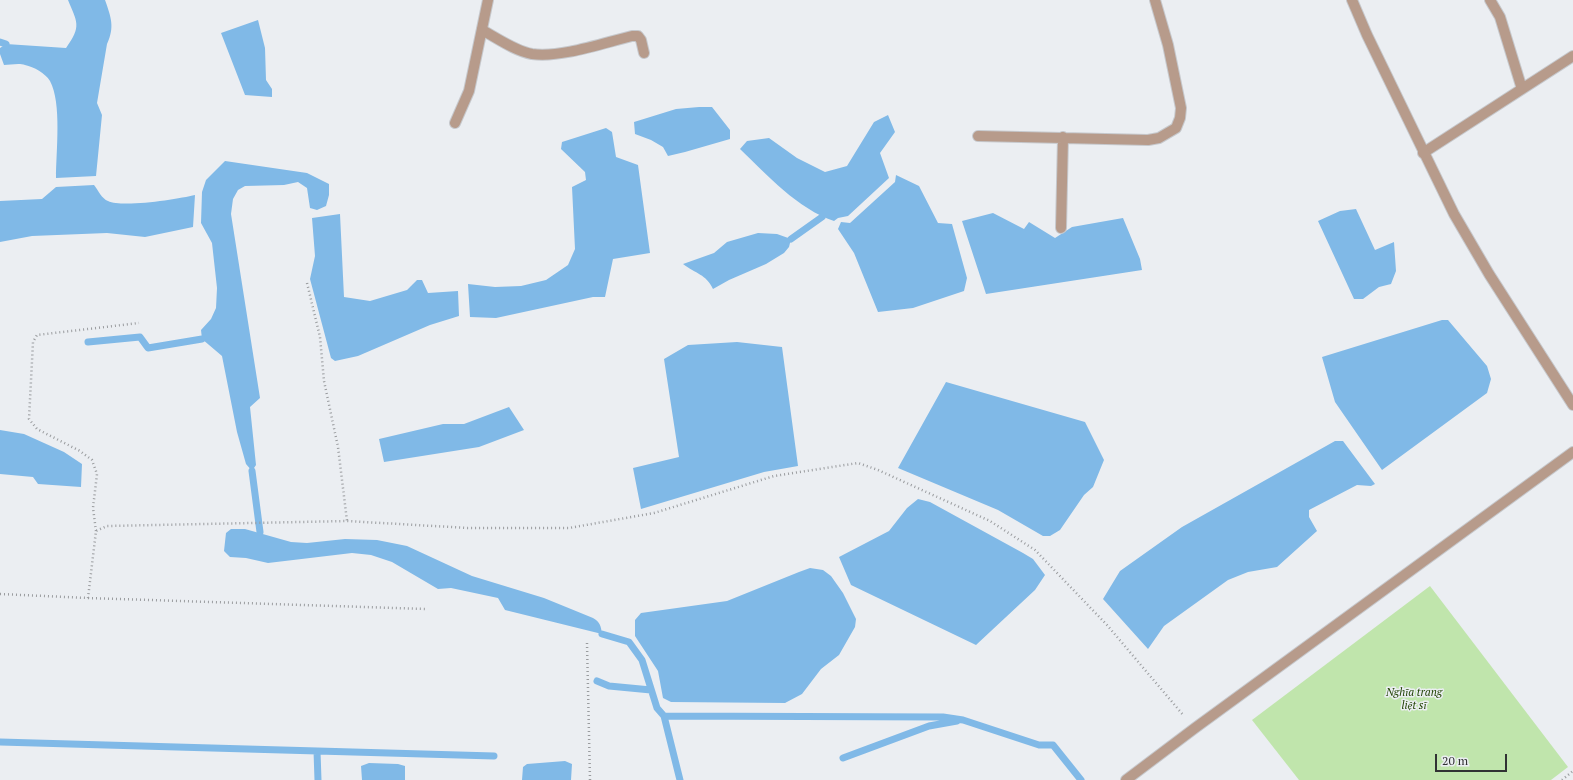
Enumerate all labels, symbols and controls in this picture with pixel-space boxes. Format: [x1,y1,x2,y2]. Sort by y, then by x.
park label: Nghĩa trang liệt sĩ [1386,686,1442,712]
scale bar [1437,746,1509,772]
text: 20 m [1442,753,1468,768]

